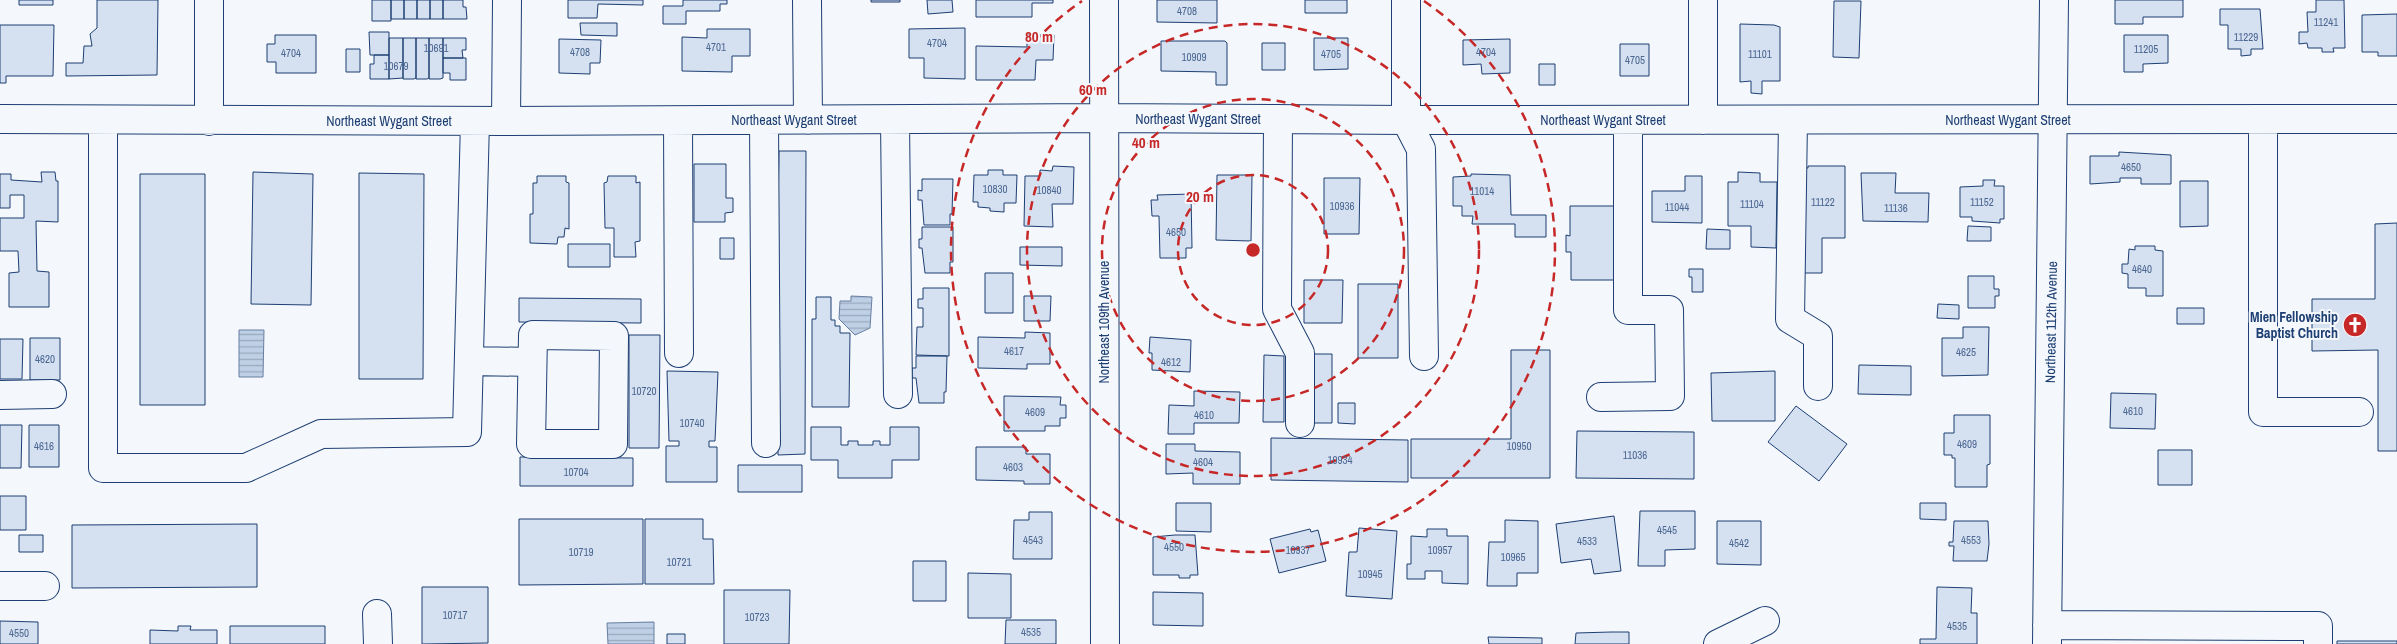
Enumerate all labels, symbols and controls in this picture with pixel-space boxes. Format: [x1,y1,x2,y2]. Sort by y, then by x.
house number: 4708 [1177,4,1197,18]
house number: 11241 [2314,15,2338,29]
text: 80 m [1025,26,1053,47]
house number: 11229 [2234,30,2258,44]
house number: 4704 [927,36,947,50]
house number: 4701 [706,40,726,54]
house number: 10691 [423,41,449,55]
house number: 11205 [2134,42,2158,56]
house number: 4708 [570,45,590,59]
house number: 4704 [1476,45,1496,59]
house number: 4704 [281,46,301,60]
house number: 4705 [1321,47,1341,61]
house number: 11101 [1748,47,1772,61]
house number: 10909 [1181,50,1207,64]
house number: 4705 [1625,53,1645,67]
house number: 10679 [383,59,409,73]
text: 60 m [1079,79,1107,100]
street label: Northeast Wygant Street [1135,110,1261,128]
street label: Northeast Wygant Street [731,111,857,129]
street label: Northeast Wygant Street [1540,111,1666,129]
street label: Northeast Wygant Street [1945,111,2071,129]
street label: Northeast Wygant Street [326,112,452,130]
text: 40 m [1132,132,1160,153]
house number: 4650 [2121,160,2141,174]
house number: 10830 [982,182,1008,196]
house number: 10840 [1036,183,1062,197]
house number: 11014 [1470,184,1494,198]
text: 20 m [1186,186,1214,207]
house number: 11122 [1811,195,1835,209]
house number: 11152 [1970,195,1994,209]
house number: 11104 [1740,197,1764,211]
house number: 10936 [1329,199,1355,213]
house number: 11044 [1665,200,1689,214]
house number: 11136 [1884,201,1908,215]
house number: 4650 [1166,225,1186,239]
centre of rings [1244,241,1262,259]
street label: Northeast 109th Avenue [1095,261,1113,384]
street label: Northeast 112th Avenue [2041,261,2061,383]
house number: 4640 [2132,262,2152,276]
place label: Mien Fellowship Baptist Church [2250,308,2338,342]
church icon: Mien Fellowship Baptist Church [2342,312,2368,338]
house number: 4617 [1004,344,1024,358]
house number: 4625 [1956,345,1976,359]
house number: 4620 [35,352,55,366]
house number: 4612 [1161,355,1181,369]
house number: 10720 [631,384,657,398]
house number: 4610 [2123,404,2143,418]
house number: 4609 [1025,405,1045,419]
house number: 4610 [1194,408,1214,422]
house number: 10740 [679,416,705,430]
house number: 4609 [1957,437,1977,451]
house number: 4616 [34,439,54,453]
house number: 10950 [1506,439,1532,453]
house number: 11036 [1623,448,1647,462]
house number: 10934 [1327,453,1353,467]
house number: 4604 [1193,455,1213,469]
house number: 4603 [1003,460,1023,474]
house number: 10704 [563,465,589,479]
house number: 4545 [1657,523,1677,537]
house number: 4543 [1023,533,1043,547]
house number: 4553 [1961,533,1981,547]
house number: 4533 [1577,534,1597,548]
house number: 4542 [1729,536,1749,550]
house number: 4550 [1164,540,1184,554]
house number: 10937 [1285,543,1311,557]
house number: 10957 [1427,543,1453,557]
house number: 10719 [568,545,594,559]
house number: 10965 [1500,550,1526,564]
house number: 10721 [666,555,692,569]
house number: 10945 [1357,567,1383,581]
house number: 10717 [442,608,468,622]
house number: 10723 [744,610,770,624]
house number: 4535 [1947,619,1967,633]
house number: 4535 [1021,625,1041,639]
house number: 4550 [9,626,29,640]

